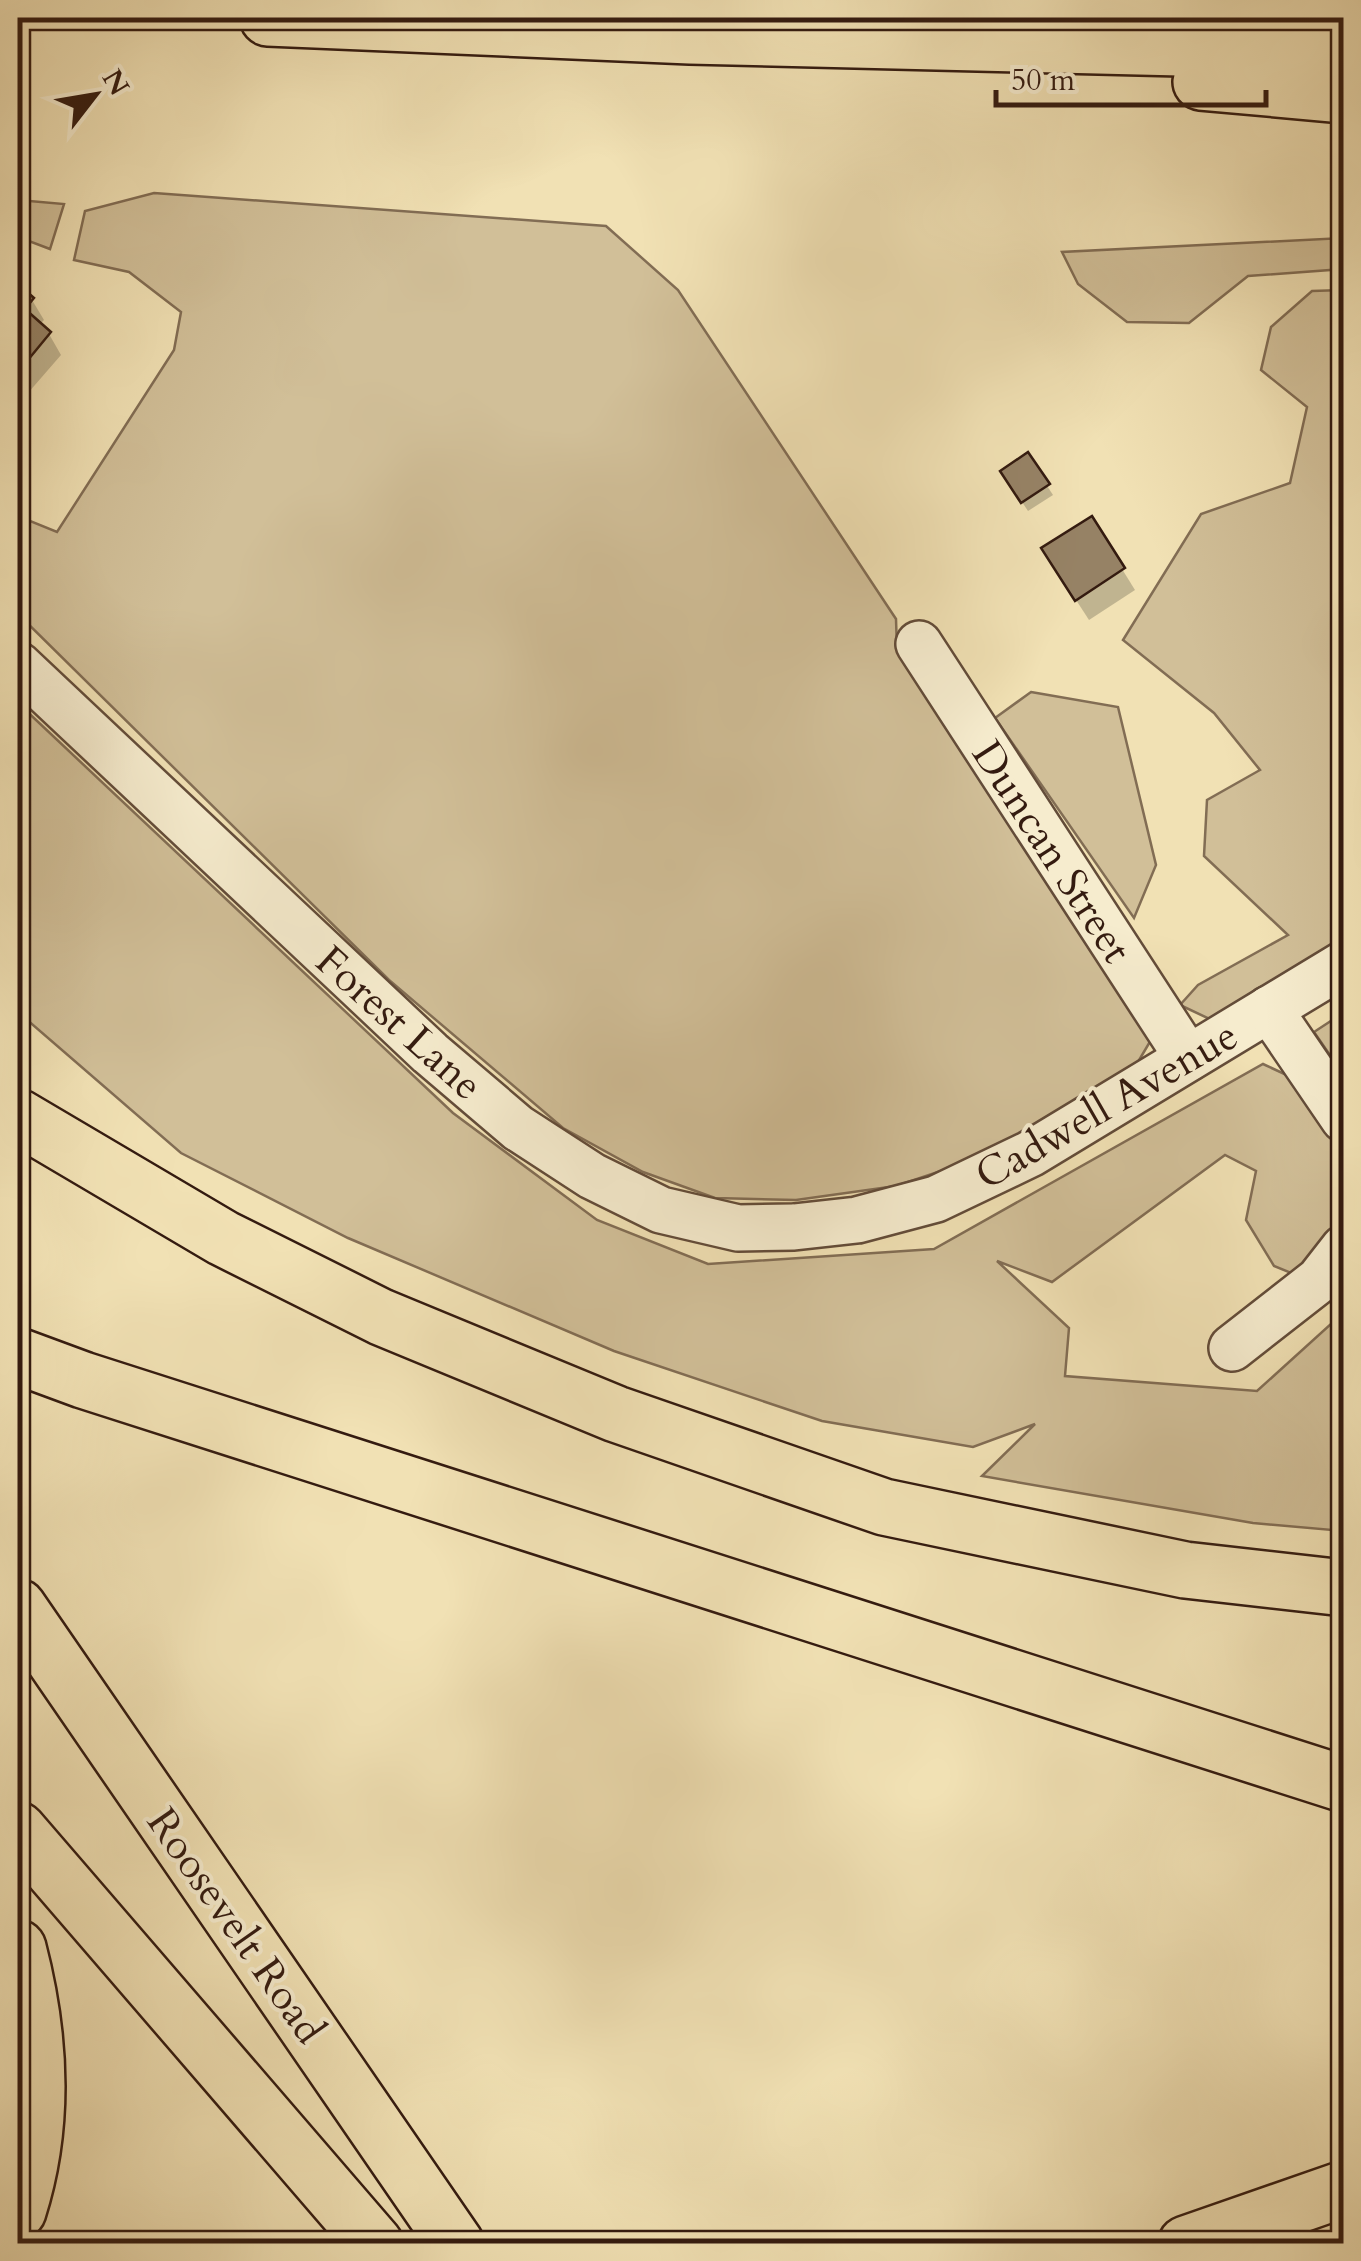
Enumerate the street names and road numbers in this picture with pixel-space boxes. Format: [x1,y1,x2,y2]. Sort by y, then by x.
street label: Duncan Street [959,730,1145,974]
street label: Forest Lane [303,933,495,1113]
street label: Cadwell Avenue [965,1007,1248,1204]
street label: Roosevelt Road [133,1797,338,2055]

